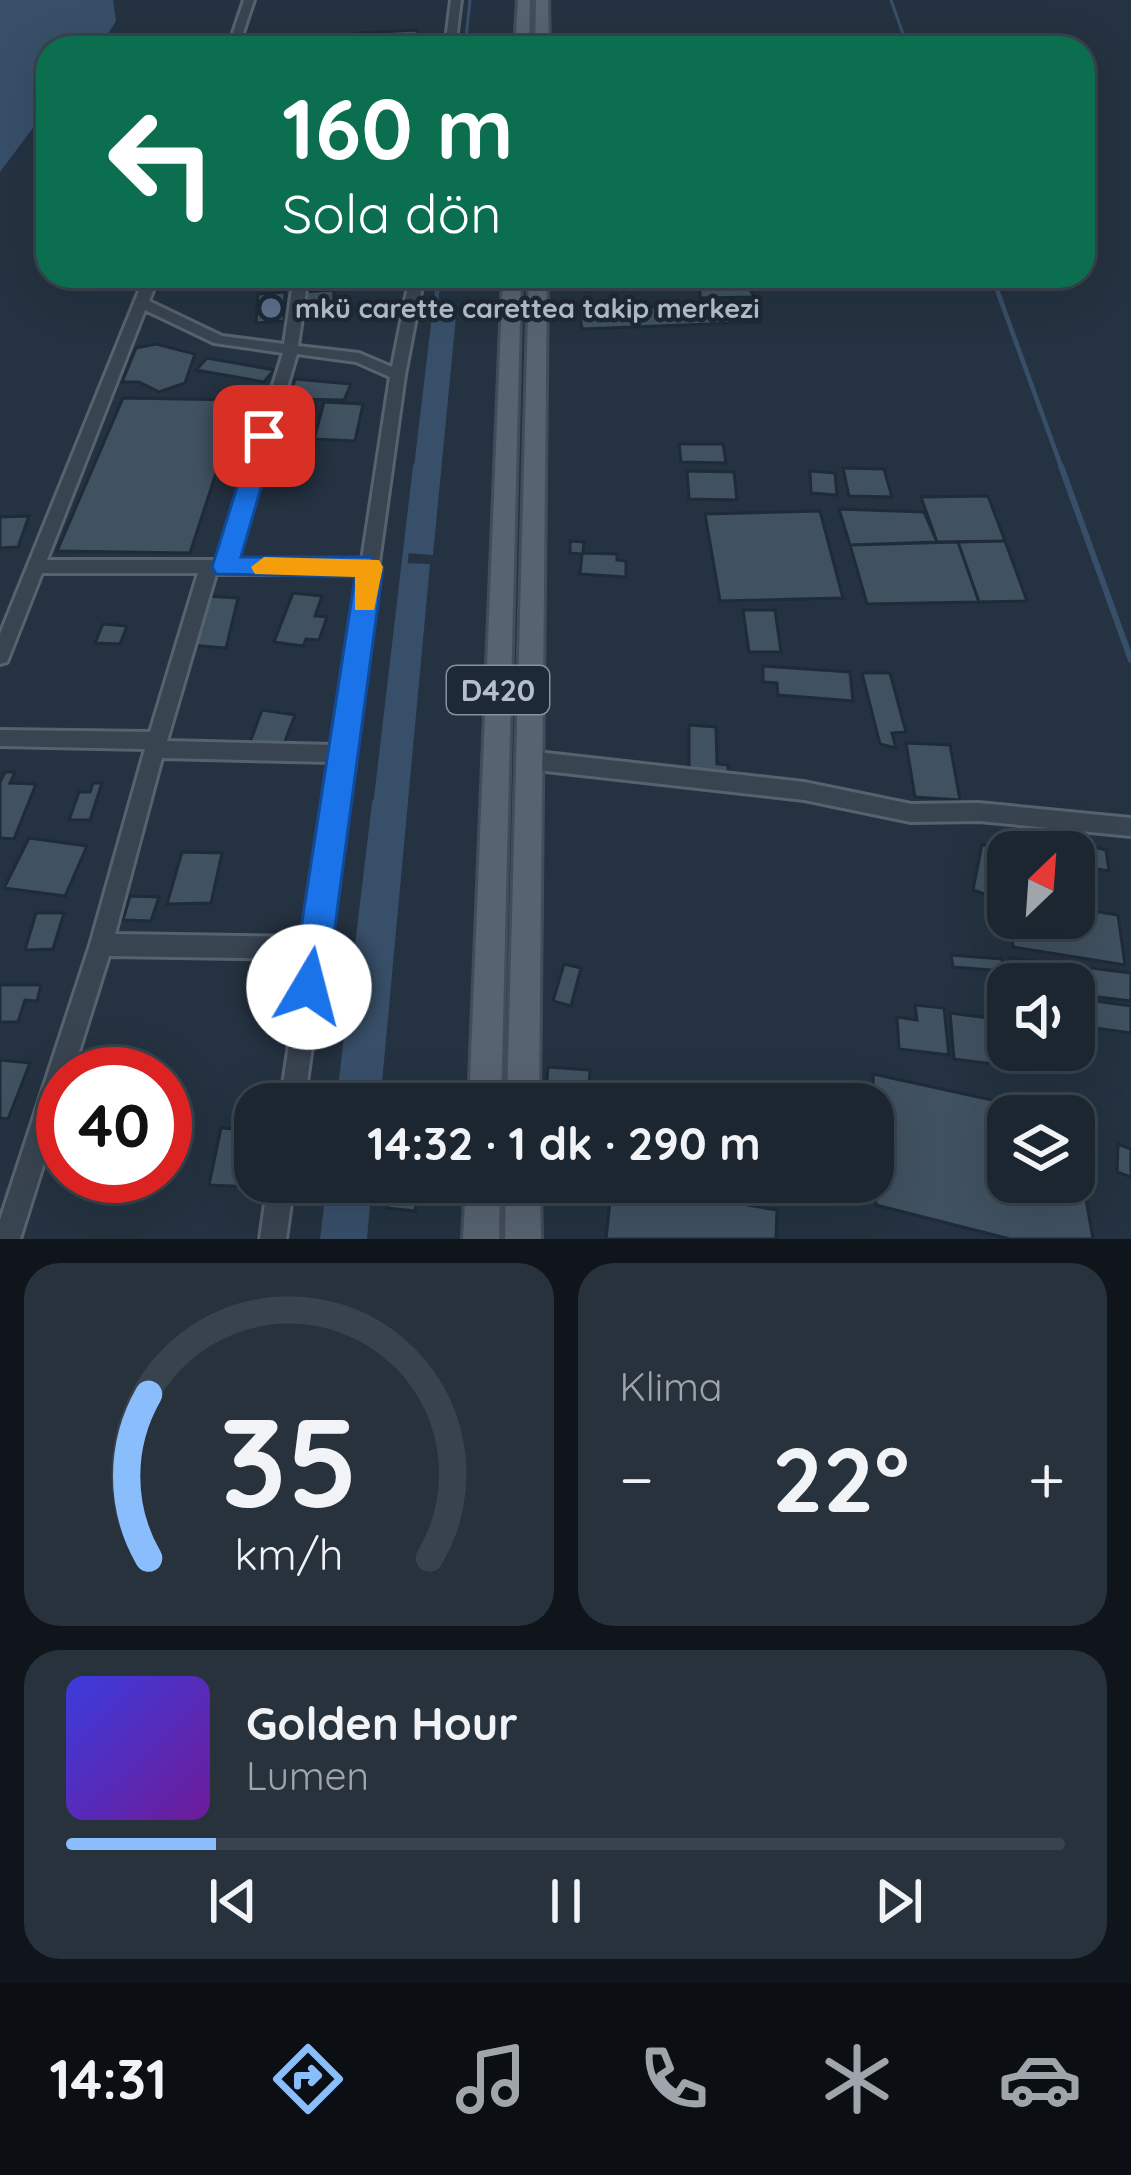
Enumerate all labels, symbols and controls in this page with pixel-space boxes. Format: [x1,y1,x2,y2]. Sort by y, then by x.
text: 160 m [282,75,514,180]
icon: left [84,84,240,240]
text: Sola dön [282,179,501,247]
place label: mkü carette carettea takip merkezi [295,291,760,325]
marker: mkü carette carettea takip merkezi [258,295,284,321]
pin [213,385,315,487]
icon: arrive [231,403,297,469]
road number: D420 [447,666,549,714]
north arrow [987,831,1095,939]
map controls [987,831,1095,1203]
position arrow [246,924,372,1050]
button: sound [987,963,1095,1071]
speed limit sign: 40 [36,1047,192,1203]
button: layers [987,1095,1095,1203]
text: 14:32 · 1 dk · 290 m [367,1115,761,1171]
text: Klima [620,1362,722,1411]
text: 35 [219,1382,358,1538]
text: 22° [772,1422,910,1535]
text: − [620,1437,654,1520]
text: + [1028,1437,1065,1520]
text: km/h [234,1526,343,1580]
text: Golden Hour [246,1695,518,1751]
text: Lumen [246,1751,369,1800]
icon: previous [200,1868,266,1934]
icon: pause [533,1868,599,1934]
icon: next [866,1868,932,1934]
icon: directions [266,2037,350,2121]
icon: music [449,2037,533,2121]
icon: phone [632,2037,716,2121]
icon: climate [815,2037,899,2121]
icon: car [998,2037,1082,2121]
text: 14:31 [49,2045,167,2113]

